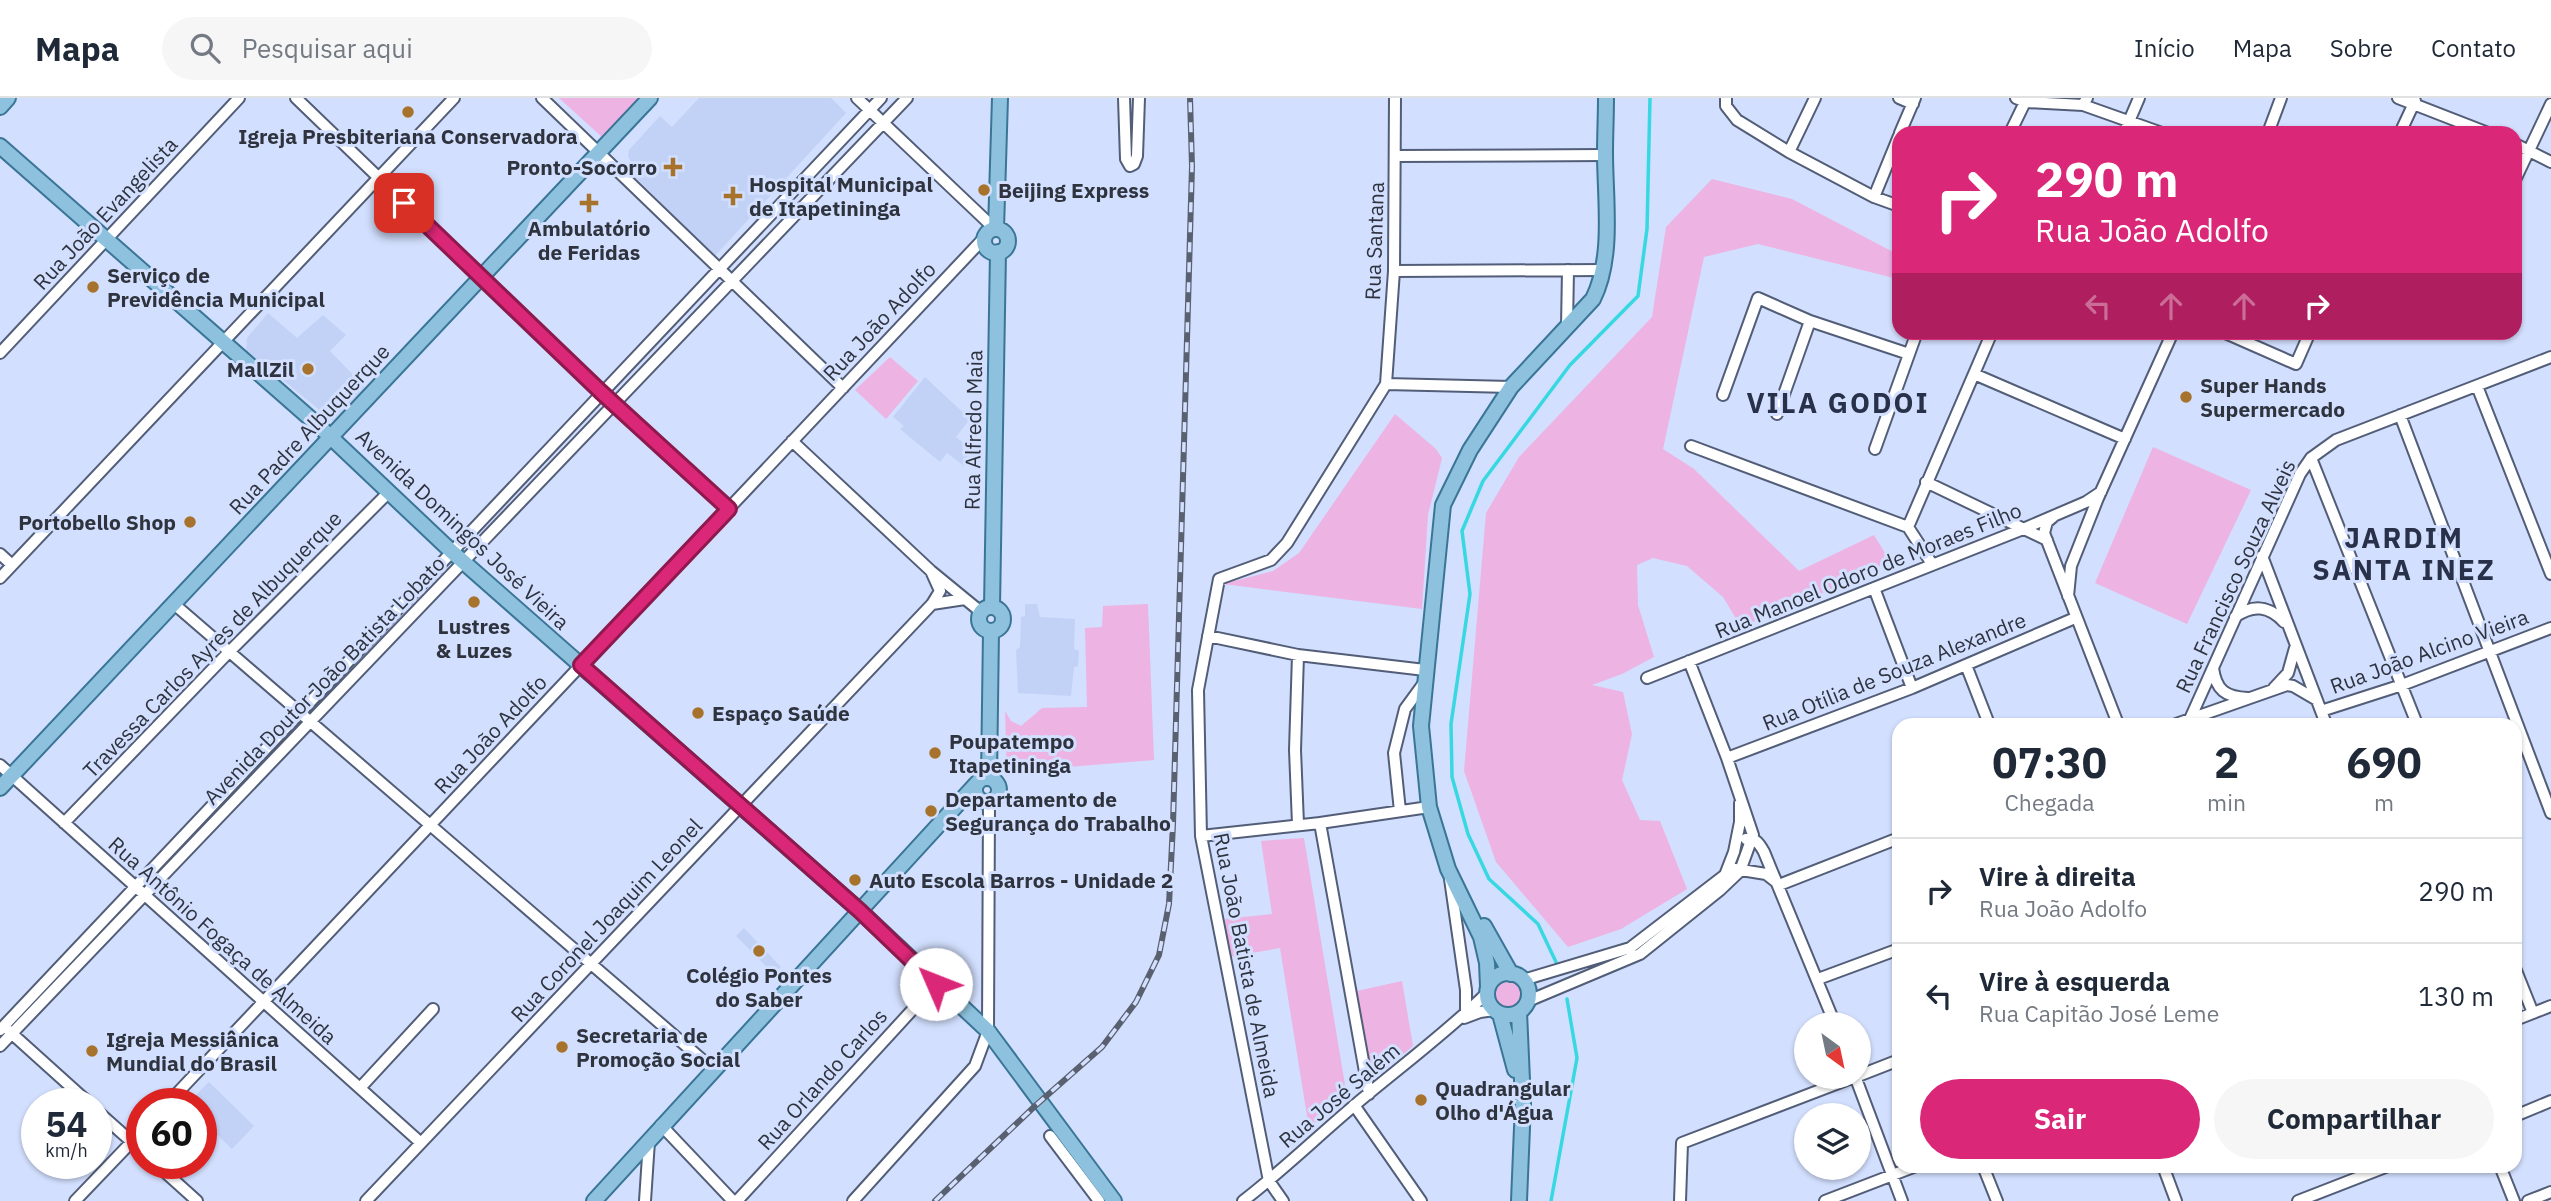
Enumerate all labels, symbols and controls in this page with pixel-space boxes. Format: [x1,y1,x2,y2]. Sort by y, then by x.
search box [162,17,652,80]
text: Mapa [35,27,120,70]
icon: search [186,29,224,67]
text: Pesquisar aqui [242,31,413,65]
text: Início [2134,32,2195,64]
text: Mapa [2233,32,2292,64]
text: Sobre [2330,32,2393,64]
text: Contato [2431,32,2516,64]
marker: Igreja Presbiteriana Conservadora [400,104,416,120]
place label: Igreja Presbiteriana Conservadora [238,122,578,150]
street label: Rua João Evangelista [27,130,183,296]
text: 290 m [2035,147,2179,210]
place label: Pronto-Socorro [506,153,657,181]
icon: right [1920,154,2011,245]
marker: Pronto-Socorro [663,157,683,177]
place label: Hospital Municipal de Itapetininga [749,170,933,222]
pin [374,173,434,233]
place label: Beijing Express [998,176,1149,204]
street label: Rua Santana [1358,181,1390,301]
marker: Beijing Express [976,182,992,198]
icon: arrive [385,184,423,222]
marker: Hospital Municipal de Itapetininga [723,186,743,206]
marker: Ambulatório de Feridas [579,193,599,213]
text: Rua João Adolfo [2035,209,2269,251]
place label: Ambulatório de Feridas [528,214,651,266]
street label: Rua João Adolfo [816,255,942,387]
place label: Serviço de Previdência Municipal [107,261,325,313]
marker: Serviço de Previdência Municipal [85,279,101,295]
icon: left [2079,287,2117,325]
icon: ahead [2152,287,2190,325]
icon: ahead [2225,287,2263,325]
icon: right [2298,287,2336,325]
street label: Rua Padre Albuquerque [222,338,396,520]
street label: Rua Alfredo Maia [958,350,988,510]
place label: MallZil [227,355,294,383]
marker: MallZil [300,361,316,377]
place label: Super Hands Supermercado [2200,371,2345,423]
district label: VILA GODOI [1746,384,1930,421]
marker: Super Hands Supermercado [2178,389,2194,405]
street label: Avenida Domingos José Vieira [350,422,576,636]
street label: Rua Francisco Souza Alveis [2168,455,2302,697]
street label: Rua Manoel Odoro de Moraes Filho [1711,496,2025,644]
street label: Travessa Carlos Ayres de Albuquerque [76,504,348,784]
place label: Portobello Shop [18,508,176,536]
marker: Portobello Shop [182,514,198,530]
district label: JARDIM SANTA INEZ [2312,519,2496,588]
street label: Avenida Doutor João Batista Lobato [197,549,451,811]
marker: Lustres & Luzes [466,594,482,610]
street label: Rua João Alcino Vieira [2326,602,2532,700]
street label: Rua Otília de Souza Alexandre [1758,605,2030,737]
place label: Lustres & Luzes [436,612,512,664]
street label: Rua João Adolfo [427,668,553,800]
place label: Espaço Saúde [712,699,850,727]
marker: Espaço Saúde [690,705,706,721]
place label: Poupatempo Itapetininga [949,727,1075,779]
text: 07:30 [1992,735,2107,790]
text: 2 [2214,735,2239,790]
text: 690 [2346,735,2422,790]
marker: Poupatempo Itapetininga [927,745,943,761]
place label: Departamento de Segurança do Trabalho [945,785,1171,837]
text: Chegada [2005,787,2095,817]
text: min [2207,787,2246,817]
text: m [2374,787,2394,817]
marker: Departamento de Segurança do Trabalho [923,803,939,819]
street label: Rua Coronel Joaquim Leonel [504,812,708,1028]
street label: Rua Antônio Fogaça de Almeida [103,830,343,1050]
street label: Rua João Batista de Almeida [1208,830,1286,1100]
text: Vire à direita [1979,859,2136,893]
place label: Auto Escola Barros - Unidade 2 [869,866,1173,894]
marker: Auto Escola Barros - Unidade 2 [847,872,863,888]
icon: right [1920,872,1958,910]
text: 290 m [2418,874,2494,908]
text: Rua João Adolfo [1979,893,2147,923]
marker: Colégio Pontes do Saber [751,943,767,959]
position arrow [899,947,973,1021]
place label: Colégio Pontes do Saber [686,961,832,1013]
text: Vire à esquerda [1979,964,2170,998]
icon: left [1920,977,1958,1015]
text: 130 m [2418,979,2494,1013]
text: Rua Capitão José Leme [1979,998,2219,1028]
street label: Rua Orlando Carlos [751,1002,893,1156]
north arrow [1794,1012,1871,1088]
map controls [1794,1012,1871,1180]
place label: Secretaria de Promoção Social [576,1021,740,1073]
place label: Igreja Messiânica Mundial do Brasil [106,1025,279,1077]
street label: Rua José Salém [1273,1036,1405,1154]
marker: Secretaria de Promoção Social [554,1039,570,1055]
marker: Igreja Messiânica Mundial do Brasil [84,1043,100,1059]
place label: Quadrangular Olho d'Água [1435,1074,1571,1126]
button: Sair [1920,1079,2200,1159]
button: Compartilhar [2214,1079,2494,1159]
speed limit sign: 60 [126,1088,217,1179]
marker: Quadrangular Olho d'Água [1413,1092,1429,1108]
text: 54 [45,1101,88,1147]
button: layers [1794,1103,1871,1180]
text: km/h [45,1139,88,1162]

